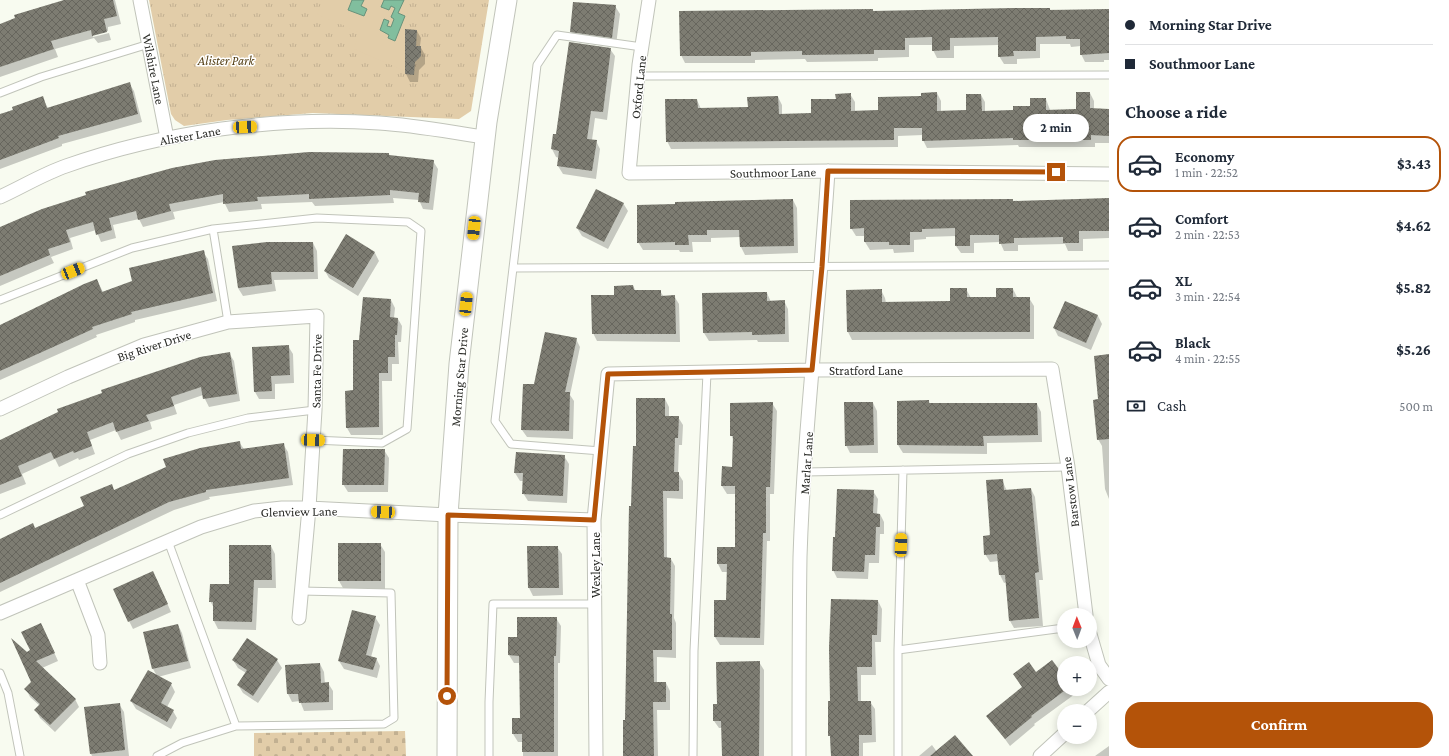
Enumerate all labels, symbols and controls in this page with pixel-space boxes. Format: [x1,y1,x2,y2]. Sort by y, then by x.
text: Morning Star Drive [1149,17,1272,33]
street label: Wilshire Lane [139,32,168,106]
park label: Alister Park [197,53,255,68]
street label: Oxford Lane [628,54,649,120]
text: Southmoor Lane [1149,56,1255,72]
text: Choose a ride [1125,102,1227,122]
callout: 2 min [1023,114,1089,142]
car [233,120,257,134]
text: 2 min [1040,120,1072,135]
street label: Alister Lane [159,123,222,148]
icon: car [1127,146,1163,182]
text: Economy [1175,149,1234,165]
text: $3.43 [1397,156,1431,172]
route end [1047,163,1065,181]
street label: Southmoor Lane [730,164,817,181]
text: 1 min · 22:52 [1175,165,1238,180]
icon: car [1127,208,1163,244]
text: Comfort [1175,211,1229,227]
car [467,215,481,241]
text: $4.62 [1396,218,1431,234]
text: 2 min · 22:53 [1175,227,1240,242]
car [60,261,86,281]
icon: car [1127,270,1163,306]
text: XL [1175,273,1192,289]
text: $5.82 [1396,280,1431,296]
text: 3 min · 22:54 [1175,289,1241,304]
car [459,291,473,317]
street label: Big River Drive [115,326,193,364]
street label: Morning Star Drive [448,326,471,427]
icon: car [1127,332,1163,368]
street label: Santa Fe Drive [308,333,325,408]
text: Black [1175,335,1210,351]
text: $5.26 [1396,342,1431,358]
text: 4 min · 22:55 [1175,351,1240,366]
street label: Stratford Lane [829,363,903,378]
icon: cash [1125,395,1147,417]
text: Cash [1157,398,1187,414]
text: 500 m [1399,399,1433,414]
street label: Marlar Lane [797,431,816,495]
car [301,434,325,446]
street label: Barstow Lane [1059,456,1082,528]
street label: Glenview Lane [261,503,338,520]
car [371,505,395,519]
street label: Wexley Lane [588,532,603,598]
car [895,533,907,557]
north arrow [1057,608,1097,648]
map controls [1057,608,1097,744]
button: + [1057,656,1097,696]
route start [438,687,456,705]
button: Confirm [1125,702,1433,748]
button: − [1057,704,1097,744]

